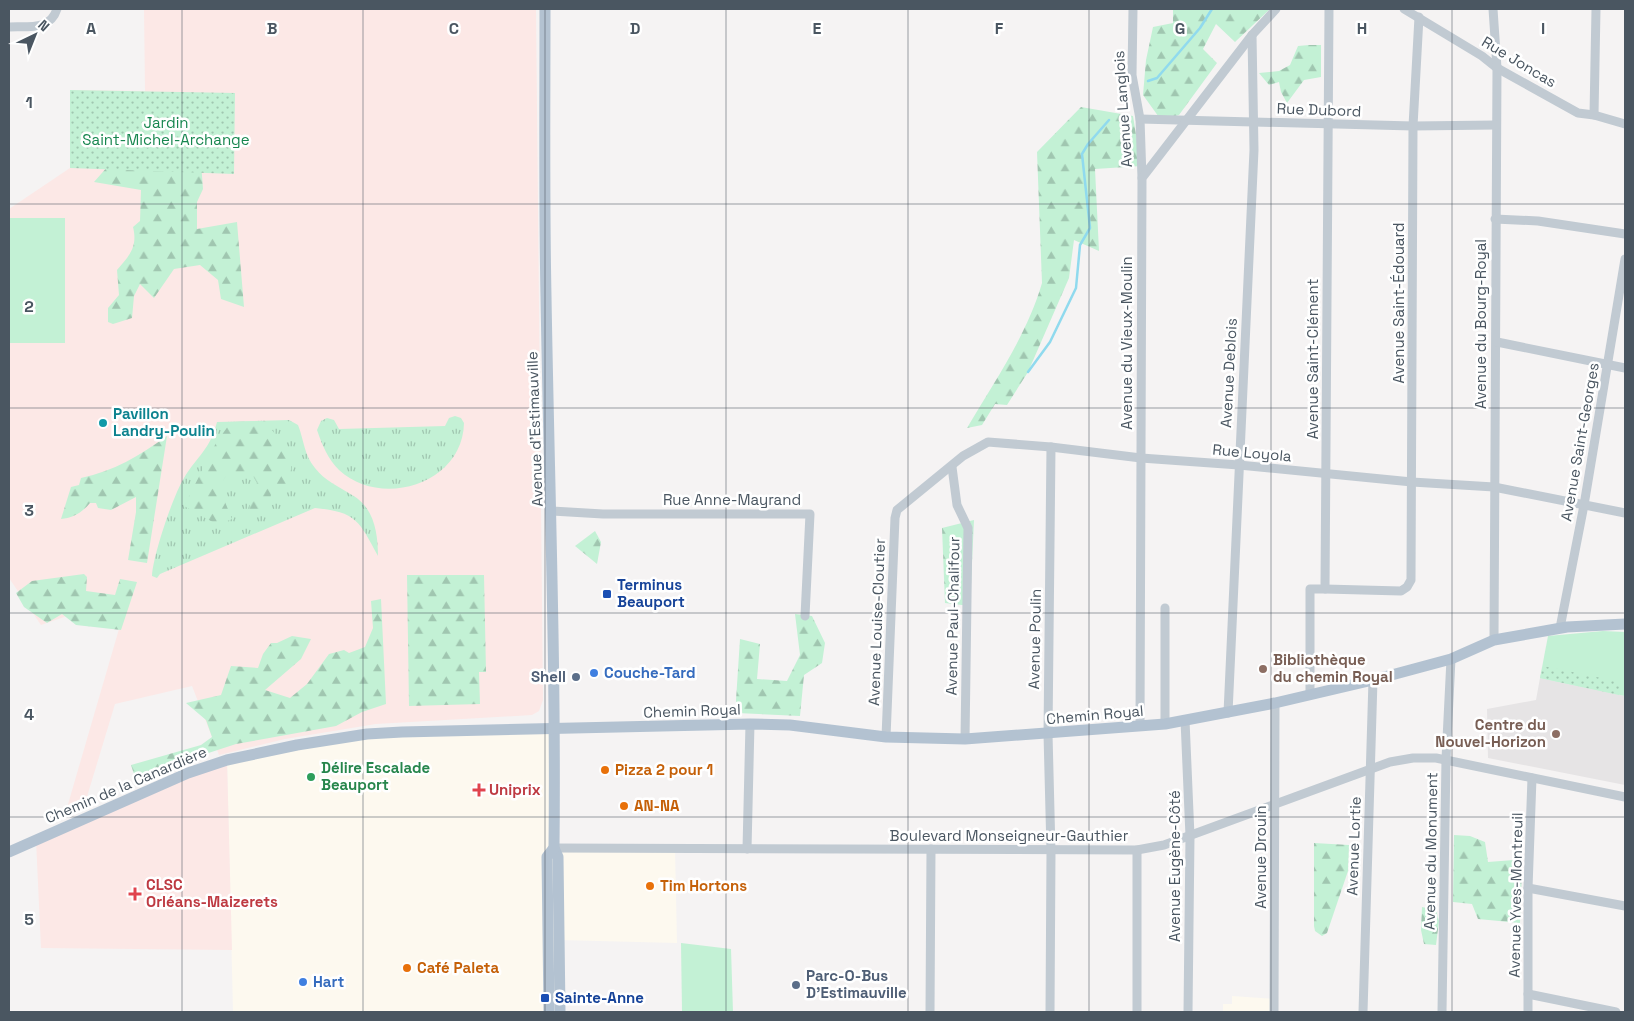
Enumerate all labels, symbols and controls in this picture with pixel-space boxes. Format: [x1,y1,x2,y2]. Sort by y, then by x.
north arrow [10,10,60,60]
text: N [34,16,53,35]
text: A [86,18,96,39]
text: B [267,18,277,39]
text: C [449,18,459,39]
text: D [630,18,640,39]
text: E [813,18,822,39]
text: F [995,18,1004,39]
text: G [1175,18,1185,39]
text: H [1357,18,1367,39]
text: I [1541,18,1545,39]
street label: Rue Joncas [1478,32,1560,91]
street label: Avenue Langlois [1109,50,1136,168]
text: 1 [25,92,33,113]
street label: Rue Dubord [1276,99,1362,120]
park label: Jardin Saint-Michel-Archange [82,113,250,149]
street label: Avenue Saint-Édouard [1389,222,1408,384]
street label: Avenue du Bourg-Royal [1471,239,1490,409]
street label: Avenue du Vieux-Moulin [1117,256,1136,430]
street label: Avenue Saint-Clément [1303,279,1322,439]
text: 2 [24,296,34,317]
street label: Avenue Deblois [1216,318,1241,428]
street label: Avenue d'Estimauville [522,351,547,507]
street label: Avenue Saint-Georges [1556,361,1603,523]
place label: Pavillon Landry-Poulin [113,404,215,440]
marker: Pavillon Landry-Poulin [97,417,109,429]
street label: Rue Loyola [1212,440,1293,465]
street label: Rue Anne-Mayrand [663,490,801,509]
text: 3 [24,500,34,521]
street label: Avenue Paul-Chalifour [942,536,963,696]
street label: Avenue Louise-Cloutier [864,538,889,706]
place label: Terminus Beauport [617,575,685,611]
marker: Terminus Beauport [601,588,613,600]
street label: Avenue Poulin [1024,589,1045,689]
place label: Bibliothèque du chemin Royal [1273,650,1393,686]
place label: Couche-Tard [604,663,696,682]
marker: Bibliothèque du chemin Royal [1257,663,1269,675]
place label: Shell [531,667,566,686]
marker: Couche-Tard [588,667,600,679]
marker: Shell [570,671,582,683]
street label: Chemin Royal [643,699,741,722]
street label: Chemin Royal [1046,701,1144,728]
text: 4 [24,704,34,725]
place label: Centre du Nouvel-Horizon [1435,715,1546,751]
marker: Centre du Nouvel-Horizon [1550,728,1562,740]
street label: Chemin de la Canardière [42,742,210,827]
place label: Délire Escalade Beauport [321,758,430,794]
place label: Pizza 2 pour 1 [615,760,713,779]
marker: Pizza 2 pour 1 [599,764,611,776]
marker: Délire Escalade Beauport [305,771,317,783]
street label: Avenue du Monument [1420,772,1441,930]
place label: Uniprix [489,780,541,799]
marker: Uniprix [473,784,485,796]
street label: Avenue Eugène-Côté [1165,790,1184,942]
place label: AN-NA [634,796,680,815]
street label: Avenue Lortie [1342,796,1365,896]
marker: AN-NA [618,800,630,812]
street label: Avenue Drouin [1251,805,1270,909]
street label: Avenue Yves-Montreuil [1505,812,1526,978]
street label: Boulevard Monseigneur-Gauthier [890,826,1129,845]
place label: CLSC Orléans-Maizerets [146,875,278,911]
place label: Tim Hortons [660,876,747,895]
marker: Tim Hortons [644,880,656,892]
marker: CLSC Orléans-Maizerets [128,887,142,901]
text: 5 [24,909,34,930]
place label: Café Paleta [417,958,499,977]
marker: Café Paleta [401,962,413,974]
place label: Parc-O-Bus D'Estimauville [806,966,907,1002]
place label: Hart [313,972,344,991]
marker: Hart [297,976,309,988]
marker: Parc-O-Bus D'Estimauville [790,979,802,991]
place label: Sainte-Anne [555,988,644,1007]
marker: Sainte-Anne [539,992,551,1004]

